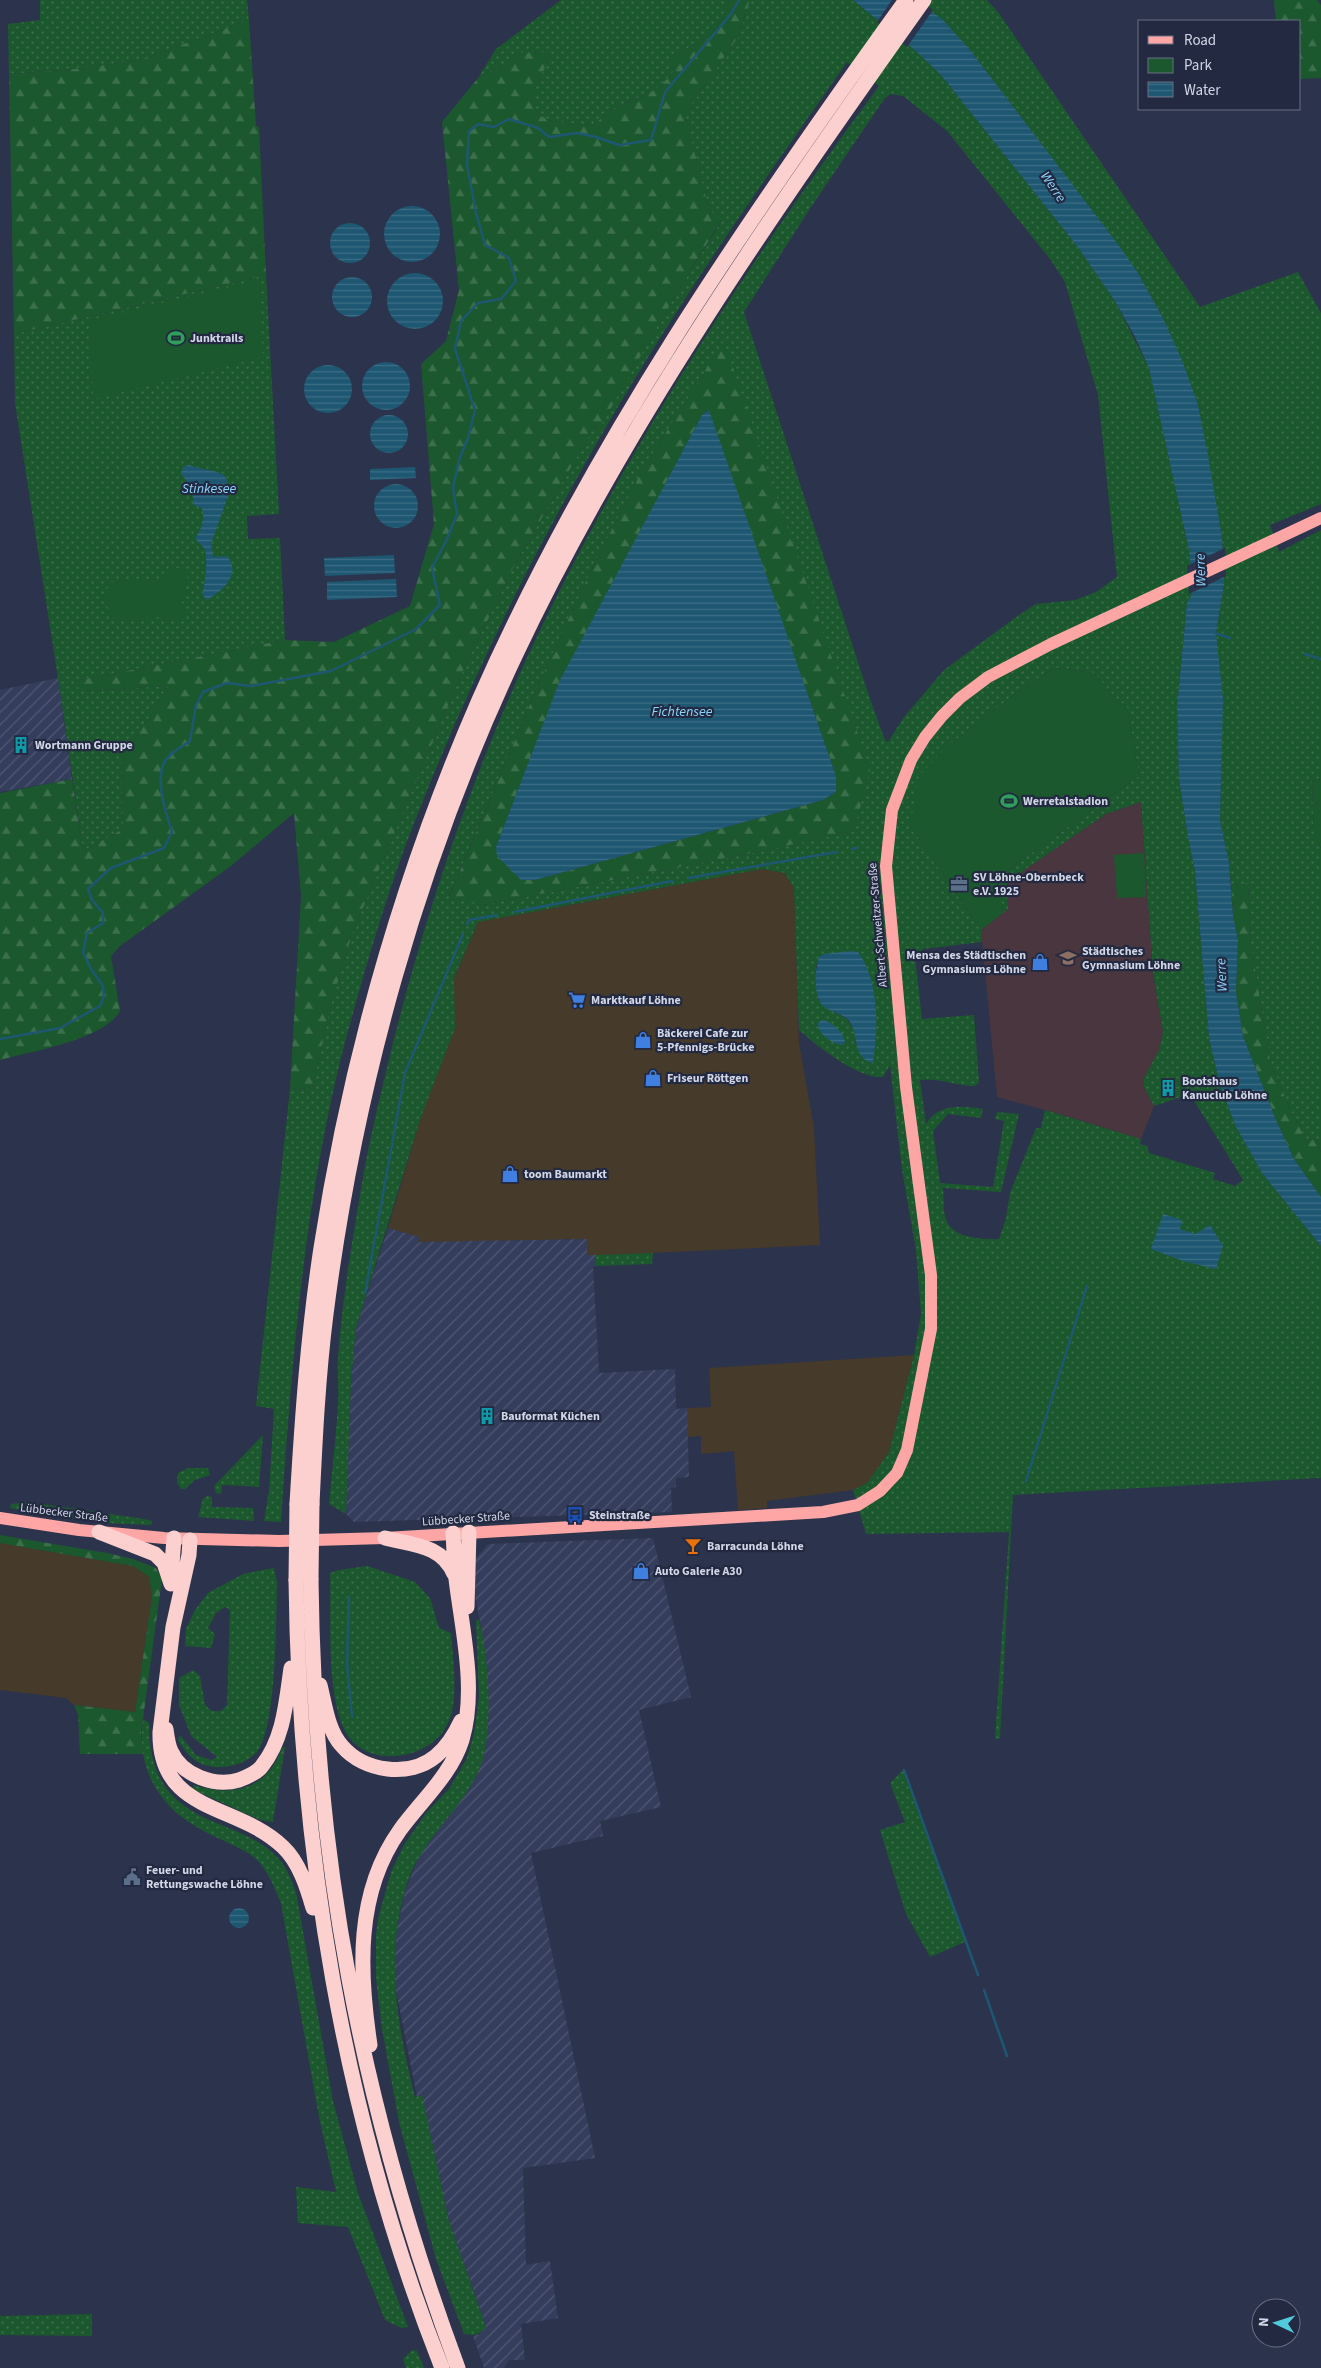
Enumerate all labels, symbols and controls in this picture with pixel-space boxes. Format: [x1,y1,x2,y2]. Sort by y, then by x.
legend [1138,20,1301,110]
text: Road [1184,30,1216,51]
text: Park [1184,55,1213,76]
text: Water [1184,80,1221,101]
water label: Werre [1035,168,1071,207]
sports icon: Junktrails [166,328,186,348]
place label: Junktrails [190,330,243,347]
water label: Stinkesee [182,479,237,499]
water label: Werre [1190,553,1212,587]
water label: Fichtensee [652,702,713,722]
building icon: Wortmann Gruppe [11,735,31,755]
place label: Wortmann Gruppe [35,737,133,754]
sports icon: Werretalstadion [999,791,1019,811]
place label: Werretalstadion [1023,793,1108,810]
street label: Albert-Schweitzer-Straße [864,862,892,988]
place label: SV Löhne-Obernbeck e.V. 1925 [973,869,1084,900]
office icon: SV Löhne-Obernbeck e.V. 1925 [949,874,969,894]
place label: Städtisches Gymnasium Löhne [1082,943,1180,974]
place label: Mensa des Städtischen Gymnasiums Löhne [906,947,1026,978]
school or university icon: Städtisches Gymnasium Löhne [1058,948,1078,968]
shop icon: Mensa des Städtischen Gymnasiums Löhne [1030,952,1050,972]
water label: Werre [1211,958,1233,992]
supermarket icon: Marktkauf Löhne [567,990,587,1010]
place label: Marktkauf Löhne [591,992,681,1009]
place label: Bäckerei Cafe zur 5-Pfennigs-Brücke [657,1025,754,1056]
shop icon: Bäckerei Cafe zur 5-Pfennigs-Brücke [633,1030,653,1050]
shop icon: Friseur Röttgen [643,1068,663,1088]
place label: Friseur Röttgen [667,1070,748,1087]
place label: Bootshaus Kanuclub Löhne [1182,1073,1267,1104]
building icon: Bootshaus Kanuclub Löhne [1158,1078,1178,1098]
shop icon: toom Baumarkt [500,1164,520,1184]
place label: toom Baumarkt [524,1166,607,1183]
building icon: Bauformat Küchen [477,1406,497,1426]
place label: Bauformat Küchen [501,1408,600,1425]
street label: Lübbecker Straße [19,1499,109,1527]
bus stop icon: Steinstraße [565,1505,585,1525]
street label: Lübbecker Straße [421,1507,511,1531]
place label: Steinstraße [589,1507,650,1524]
bar icon: Barracunda Löhne [683,1536,703,1556]
place label: Barracunda Löhne [707,1538,804,1555]
shop icon: Auto Galerie A30 [631,1561,651,1581]
place label: Auto Galerie A30 [654,1563,742,1580]
place label: Feuer- und Rettungswache Löhne [146,1862,263,1893]
public building icon: Feuer- und Rettungswache Löhne [122,1867,142,1887]
north arrow [1251,2298,1301,2348]
text: N [1254,2317,1274,2328]

